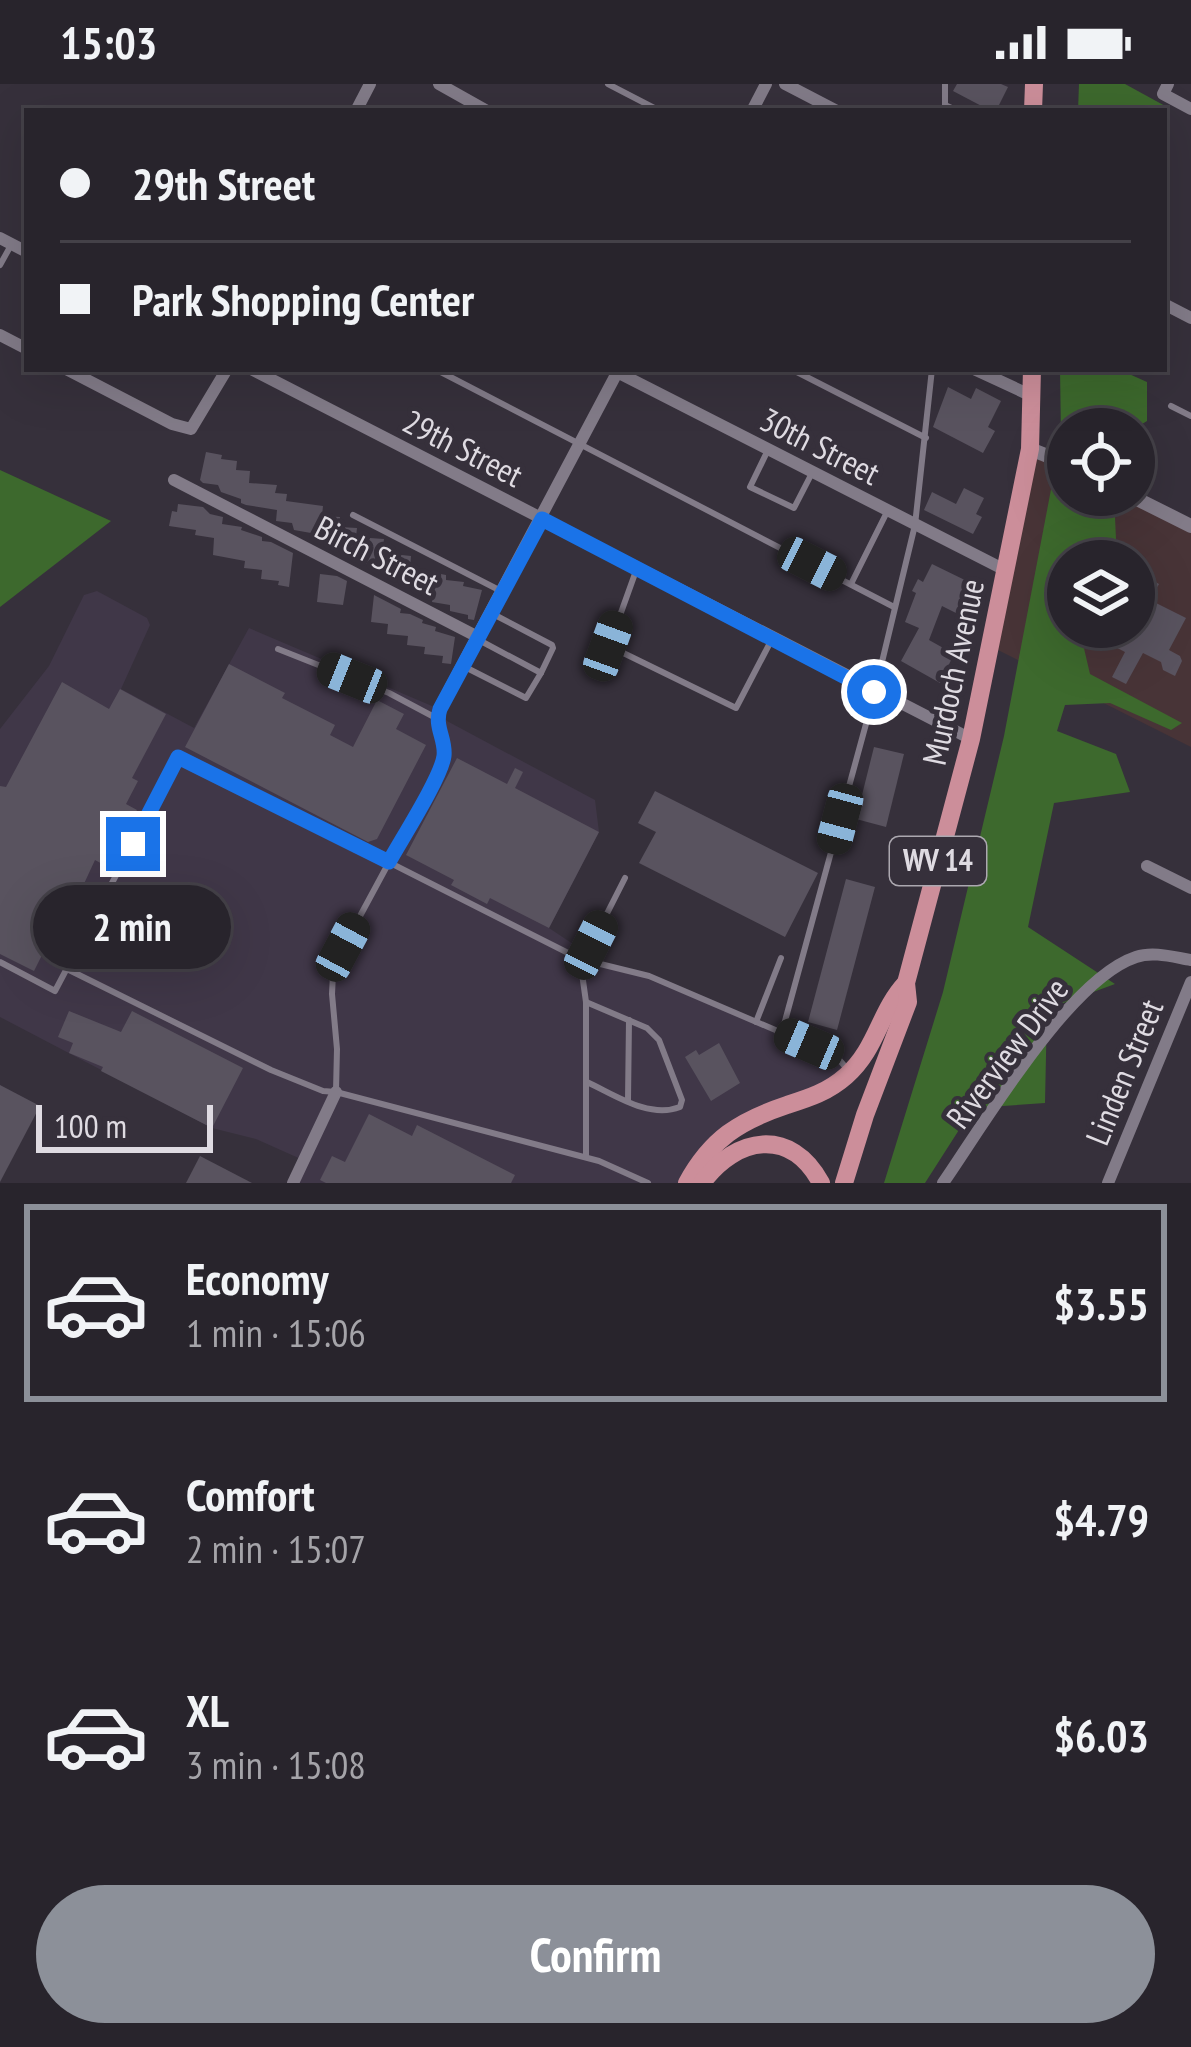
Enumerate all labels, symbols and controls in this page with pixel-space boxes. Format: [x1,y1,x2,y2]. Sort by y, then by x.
text: 15:03 [60,13,157,71]
text: 29th Street [132,154,315,212]
text: Park Shopping Center [132,270,474,328]
street label: 30th Street [753,397,887,494]
street label: 29th Street [396,399,530,496]
map controls [1047,408,1155,648]
button: locate [1047,408,1155,516]
street label: Birch Street [308,505,446,604]
car [772,532,852,596]
button: layers [1047,540,1155,648]
street label: Murdoch Avenue [912,575,993,769]
car [579,606,637,686]
car [312,648,392,708]
route start [847,665,901,719]
car [813,780,867,858]
route end [106,817,160,871]
road number: WV 14 [890,837,986,885]
callout: 2 min [34,886,232,970]
text: 2 min [93,901,171,952]
car [559,905,623,985]
car [310,907,376,987]
street label: Riverview Drive [936,969,1077,1137]
street label: Linden Street [1075,993,1172,1151]
car [769,1013,849,1075]
scale bar [36,1099,213,1152]
text: 100 m [54,1104,127,1147]
icon: car [42,1249,150,1357]
text: Economy [186,1249,329,1307]
text: $3.55 [1053,1274,1149,1332]
text: 1 min · 15:06 [186,1307,366,1358]
icon: car [42,1465,150,1573]
text: Comfort [186,1465,315,1523]
text: $4.79 [1053,1490,1149,1548]
text: 2 min · 15:07 [186,1523,366,1574]
icon: car [42,1681,150,1789]
text: XL [186,1681,229,1739]
text: $6.03 [1053,1706,1149,1764]
text: 3 min · 15:08 [186,1739,366,1790]
button: Confirm [36,1885,1155,2023]

